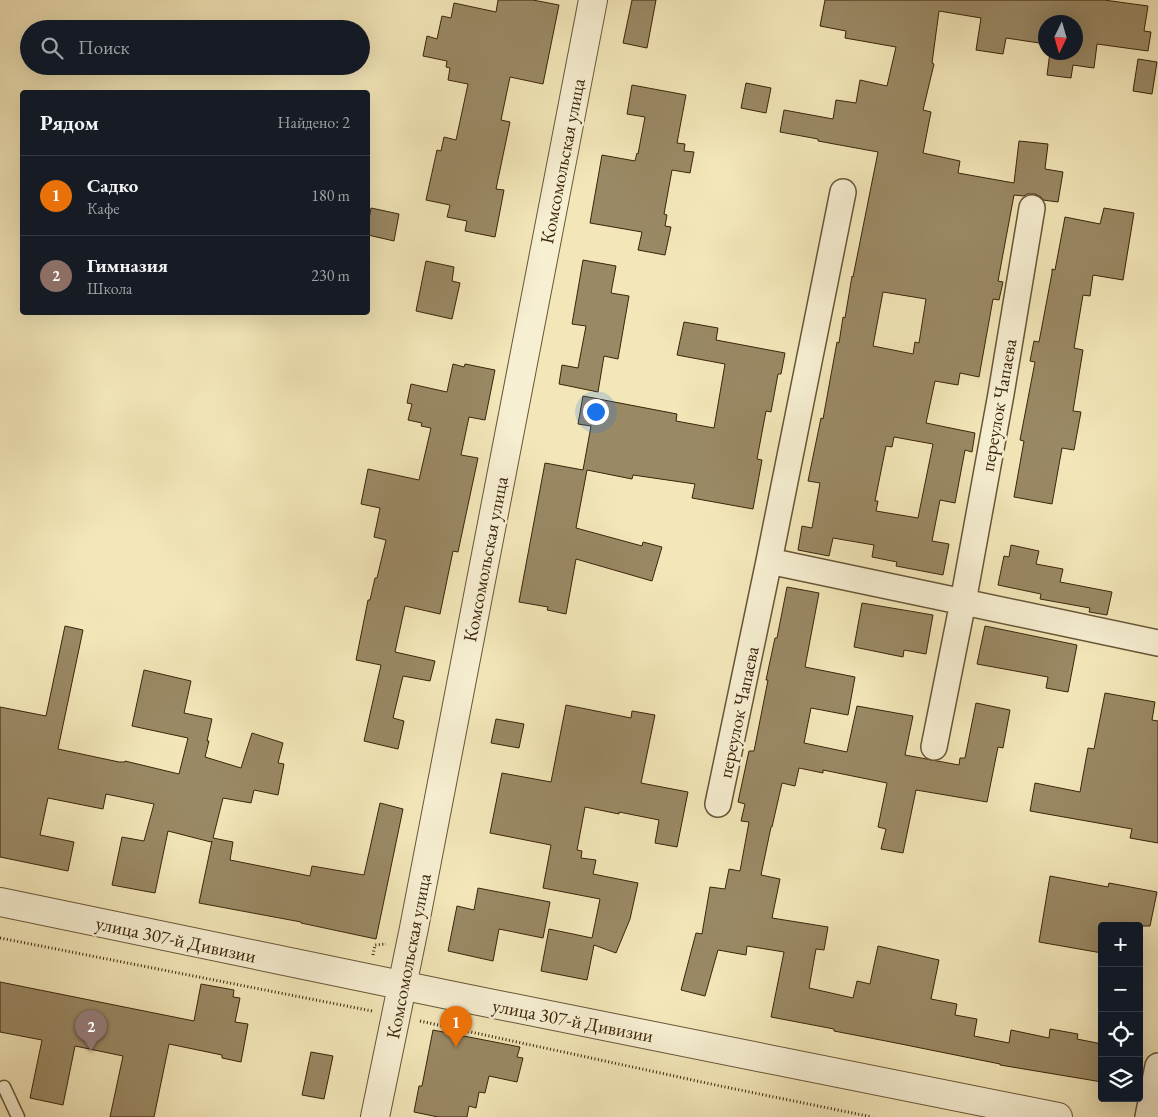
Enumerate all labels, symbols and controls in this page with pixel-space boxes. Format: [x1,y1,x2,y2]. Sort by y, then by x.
north arrow [1038,15,1083,60]
search box [20,20,370,75]
icon: search [38,34,66,62]
text: Поиск [78,35,130,60]
street label: Комсомольская улица [534,76,591,246]
text: Рядом [40,109,99,136]
text: Найдено: 2 [278,112,350,133]
text: Садко [87,173,138,198]
text: 1 [52,185,60,206]
text: 180 m [311,185,350,206]
text: Кафе [87,198,120,219]
text: Гимназия [87,253,168,278]
text: 2 [52,265,60,286]
text: 230 m [311,265,350,286]
text: Школа [87,278,132,299]
street label: переулок Чапаева [975,336,1023,473]
your location [583,399,609,425]
street label: Комсомольская улица [457,474,514,644]
street label: переулок Чапаева [712,643,765,780]
street label: Комсомольская улица [380,871,437,1041]
street label: улица 307-й Дивизии [93,910,258,969]
map controls [1098,922,1143,1102]
button: + [1098,922,1143,967]
button: − [1098,967,1143,1012]
street label: улица 307-й Дивизии [490,993,655,1048]
pin: 1 [440,1006,472,1047]
pin: 2 [75,1010,107,1051]
button: locate [1098,1012,1143,1057]
button: layers [1098,1057,1143,1102]

